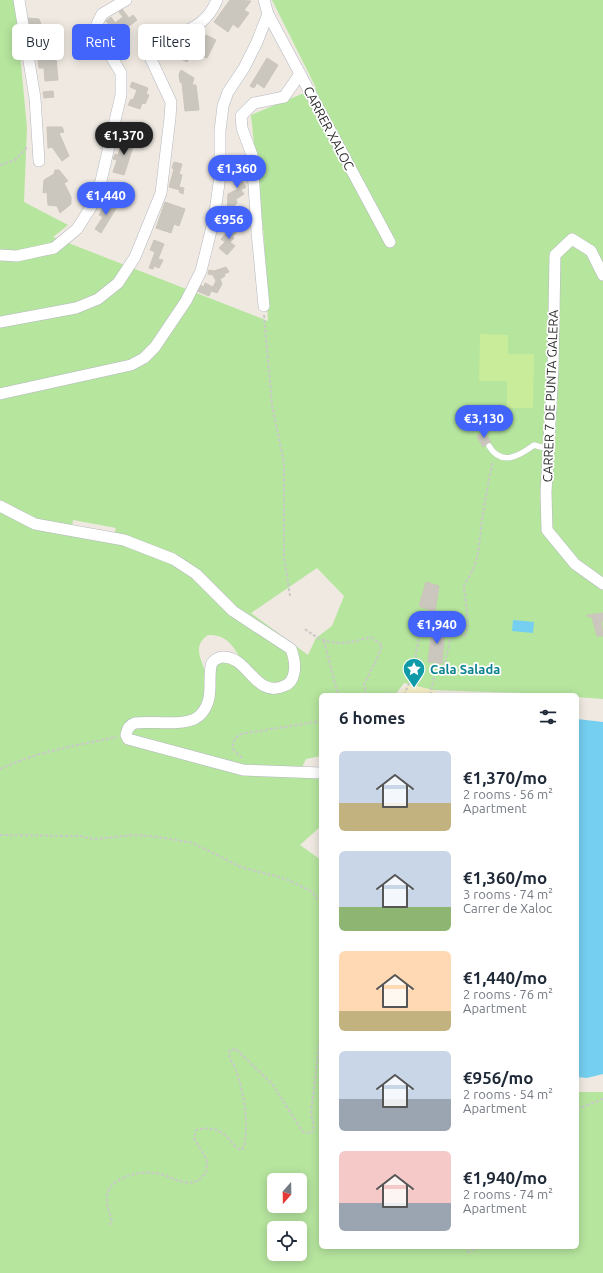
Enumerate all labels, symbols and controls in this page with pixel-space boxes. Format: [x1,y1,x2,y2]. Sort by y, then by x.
chip: Buy [12,24,64,60]
chip: Rent [72,24,130,60]
chip: Filters [138,24,205,60]
street label: CARRER XALOC [301,84,357,172]
pin: €1,370 [91,122,157,156]
text: €1,370 [104,128,144,142]
pin: €1,360 [204,155,270,189]
text: €1,360 [217,161,257,175]
pin: €1,440 [73,182,139,216]
text: €1,440 [86,188,126,202]
pin: €956 [205,206,253,240]
text: €956 [214,212,244,226]
street label: CARRER 7 DE PUNTA GALERA [540,309,560,483]
pin: €3,130 [451,405,517,439]
text: €3,130 [464,411,504,425]
pin: €1,940 [404,611,470,645]
text: €1,940 [417,617,457,631]
place icon: Cala Salada [401,656,427,689]
place label: Cala Salada [430,662,500,676]
icon: filters [537,706,559,728]
text: 6 homes [339,708,405,727]
icon: home [371,767,419,815]
text: €1,370/mo [463,768,547,787]
text: 2 rooms · 56 m² [463,787,553,801]
text: Apartment [463,801,527,815]
icon: home [371,867,419,915]
text: €1,360/mo [463,868,547,887]
text: 3 rooms · 74 m² [463,887,553,901]
text: Carrer de Xaloc [463,901,552,915]
icon: home [371,967,419,1015]
text: €1,440/mo [463,968,547,987]
text: 2 rooms · 76 m² [463,987,553,1001]
text: Apartment [463,1001,527,1015]
icon: home [371,1067,419,1115]
text: €956/mo [463,1068,533,1087]
text: 2 rooms · 54 m² [463,1087,553,1101]
text: Apartment [463,1101,527,1115]
icon: home [371,1167,419,1215]
text: €1,940/mo [463,1168,547,1187]
north arrow [267,1173,307,1213]
map controls [267,1173,307,1261]
text: 2 rooms · 74 m² [463,1187,553,1201]
text: Apartment [463,1201,527,1215]
button: locate [267,1221,307,1261]

